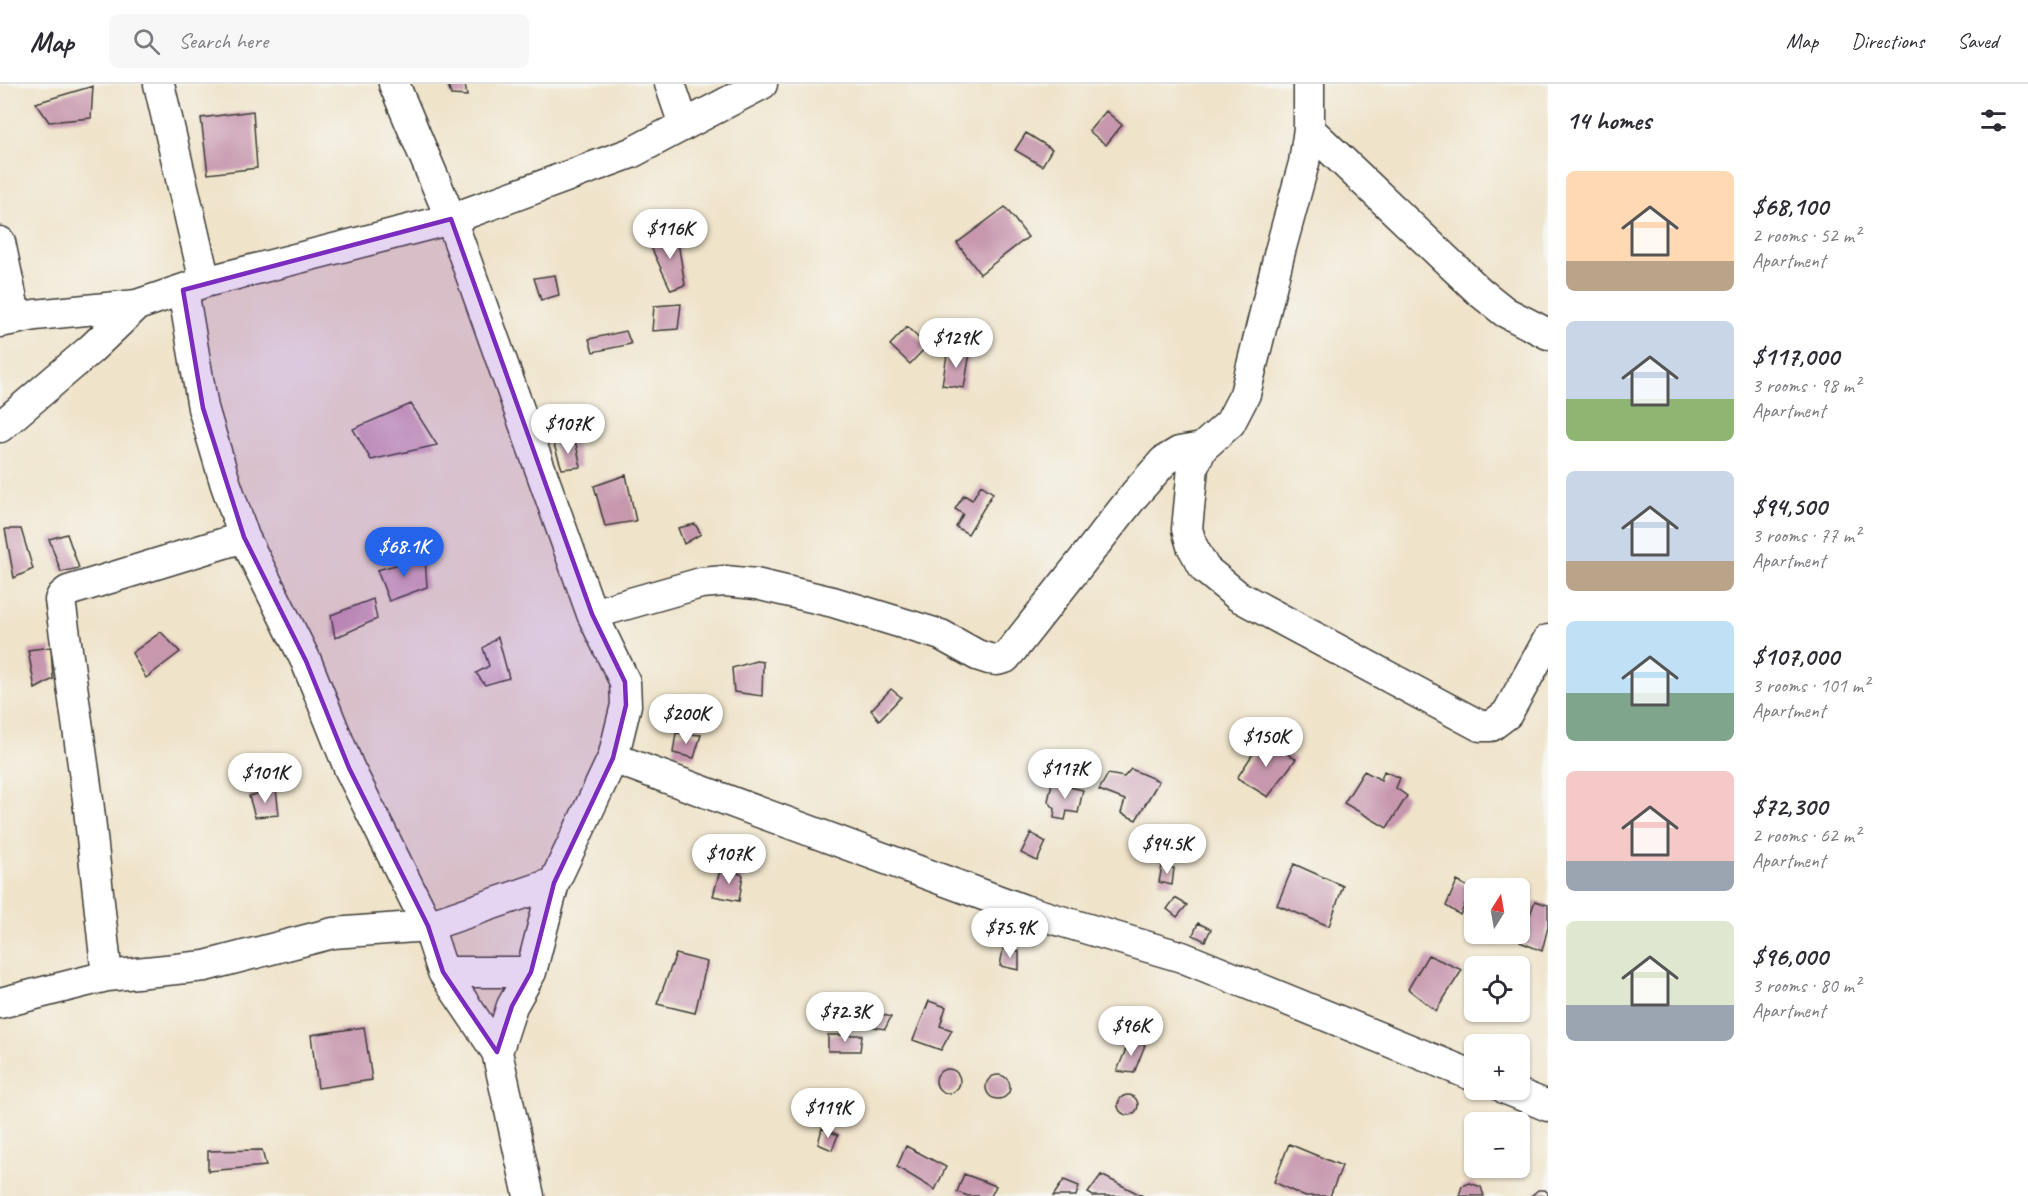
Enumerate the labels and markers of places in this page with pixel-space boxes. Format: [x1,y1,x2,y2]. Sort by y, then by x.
pin: $116K [628,209,712,260]
pin: $129K [914,318,998,369]
pin: $107K [526,404,610,455]
pin: $68.1K [355,527,453,578]
pin: $200K [644,694,728,745]
pin: $150K [1224,717,1308,768]
pin: $117K [1023,749,1107,800]
pin: $101K [223,753,307,804]
pin: $94.5K [1118,824,1216,875]
pin: $107K [687,834,771,885]
pin: $75.9K [961,908,1059,959]
pin: $72.3K [796,992,894,1043]
pin: $96K [1095,1006,1167,1057]
pin: $119K [786,1088,870,1139]

